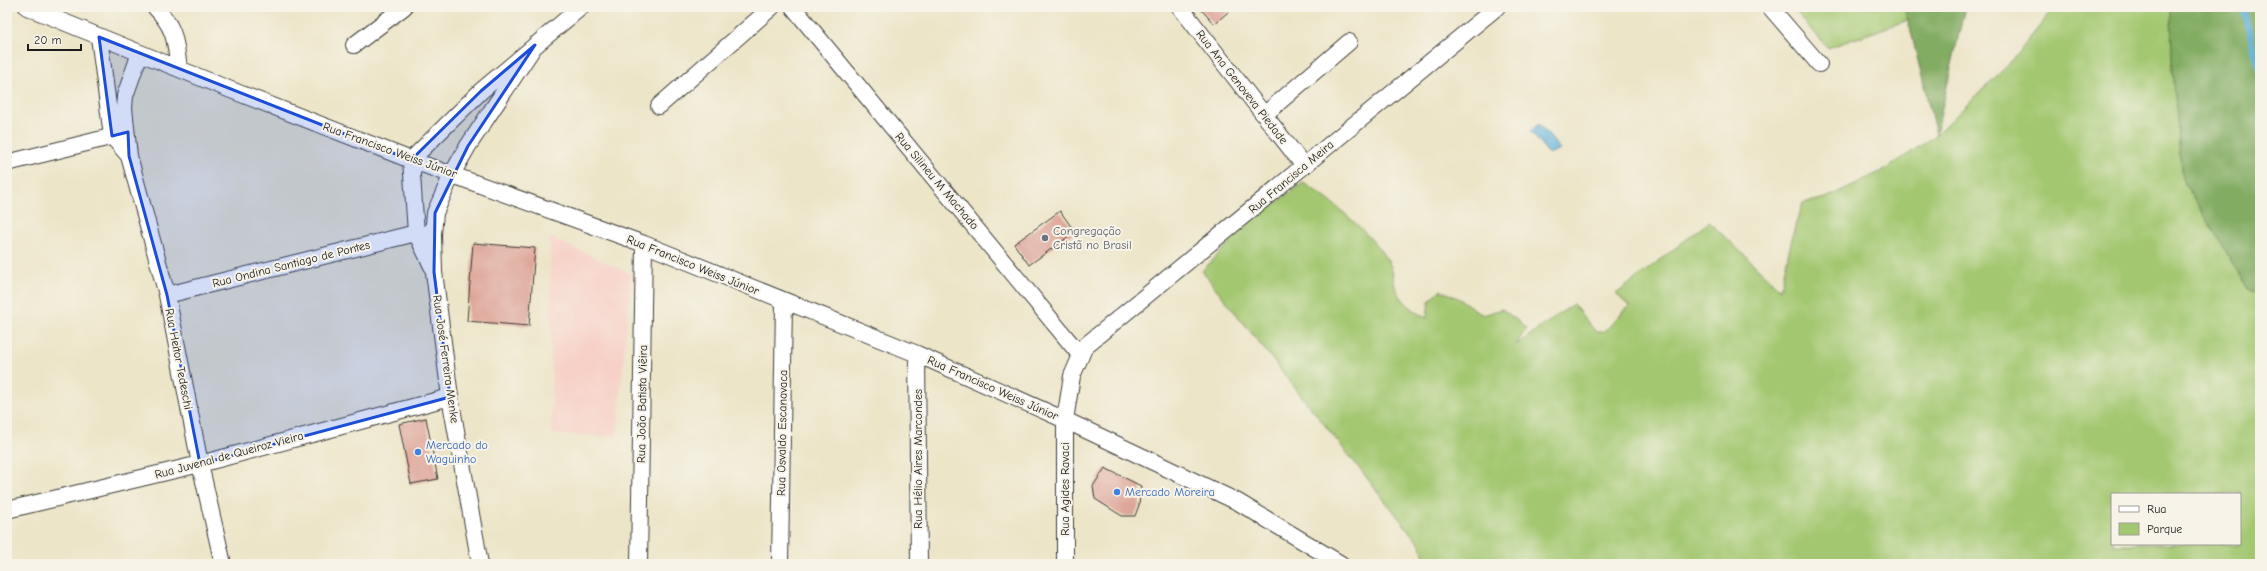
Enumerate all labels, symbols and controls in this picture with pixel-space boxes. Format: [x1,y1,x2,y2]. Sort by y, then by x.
scale bar [28,26,81,52]
street label: Rua Ana Genoveva Piedade [1193,27,1291,147]
text: 20 m [34,33,62,47]
street label: Rua Francisco Weiss Júnior [321,119,459,181]
street label: Rua Silineu M Machado [892,130,982,232]
street label: Rua Francisca Meira [1246,137,1336,217]
place label: Congregação Cristã no Brasil [1053,224,1132,252]
street label: Rua Francisco Weiss Júnior [625,232,762,298]
marker: Congregação Cristã no Brasil [1040,233,1050,243]
street label: Rua Ondina Santiago de Pontes [211,238,371,290]
street label: Rua José Ferreira Menke [430,294,462,424]
street label: Rua Heitor Tedeschi [162,307,196,411]
street label: Rua João Batista Viêira [634,345,650,463]
street label: Rua Francisco Weiss Júnior [925,353,1061,423]
street label: Rua Osvaldo Escanavaca [774,370,790,496]
street label: Rua Hélio Aires Marcondes [911,389,925,529]
street label: Rua Juvenal de Queiroz Vieira [153,428,305,482]
place label: Mercado do Waguinho [426,438,488,466]
street label: Rua Agides Ravaci [1058,442,1072,536]
marker: Mercado do Waguinho [413,447,423,457]
place label: Mercado Moreira [1125,485,1215,499]
marker: Mercado Moreira [1112,487,1122,497]
legend [2111,493,2241,545]
text: Rua [2147,502,2166,516]
text: Parque [2147,522,2182,536]

